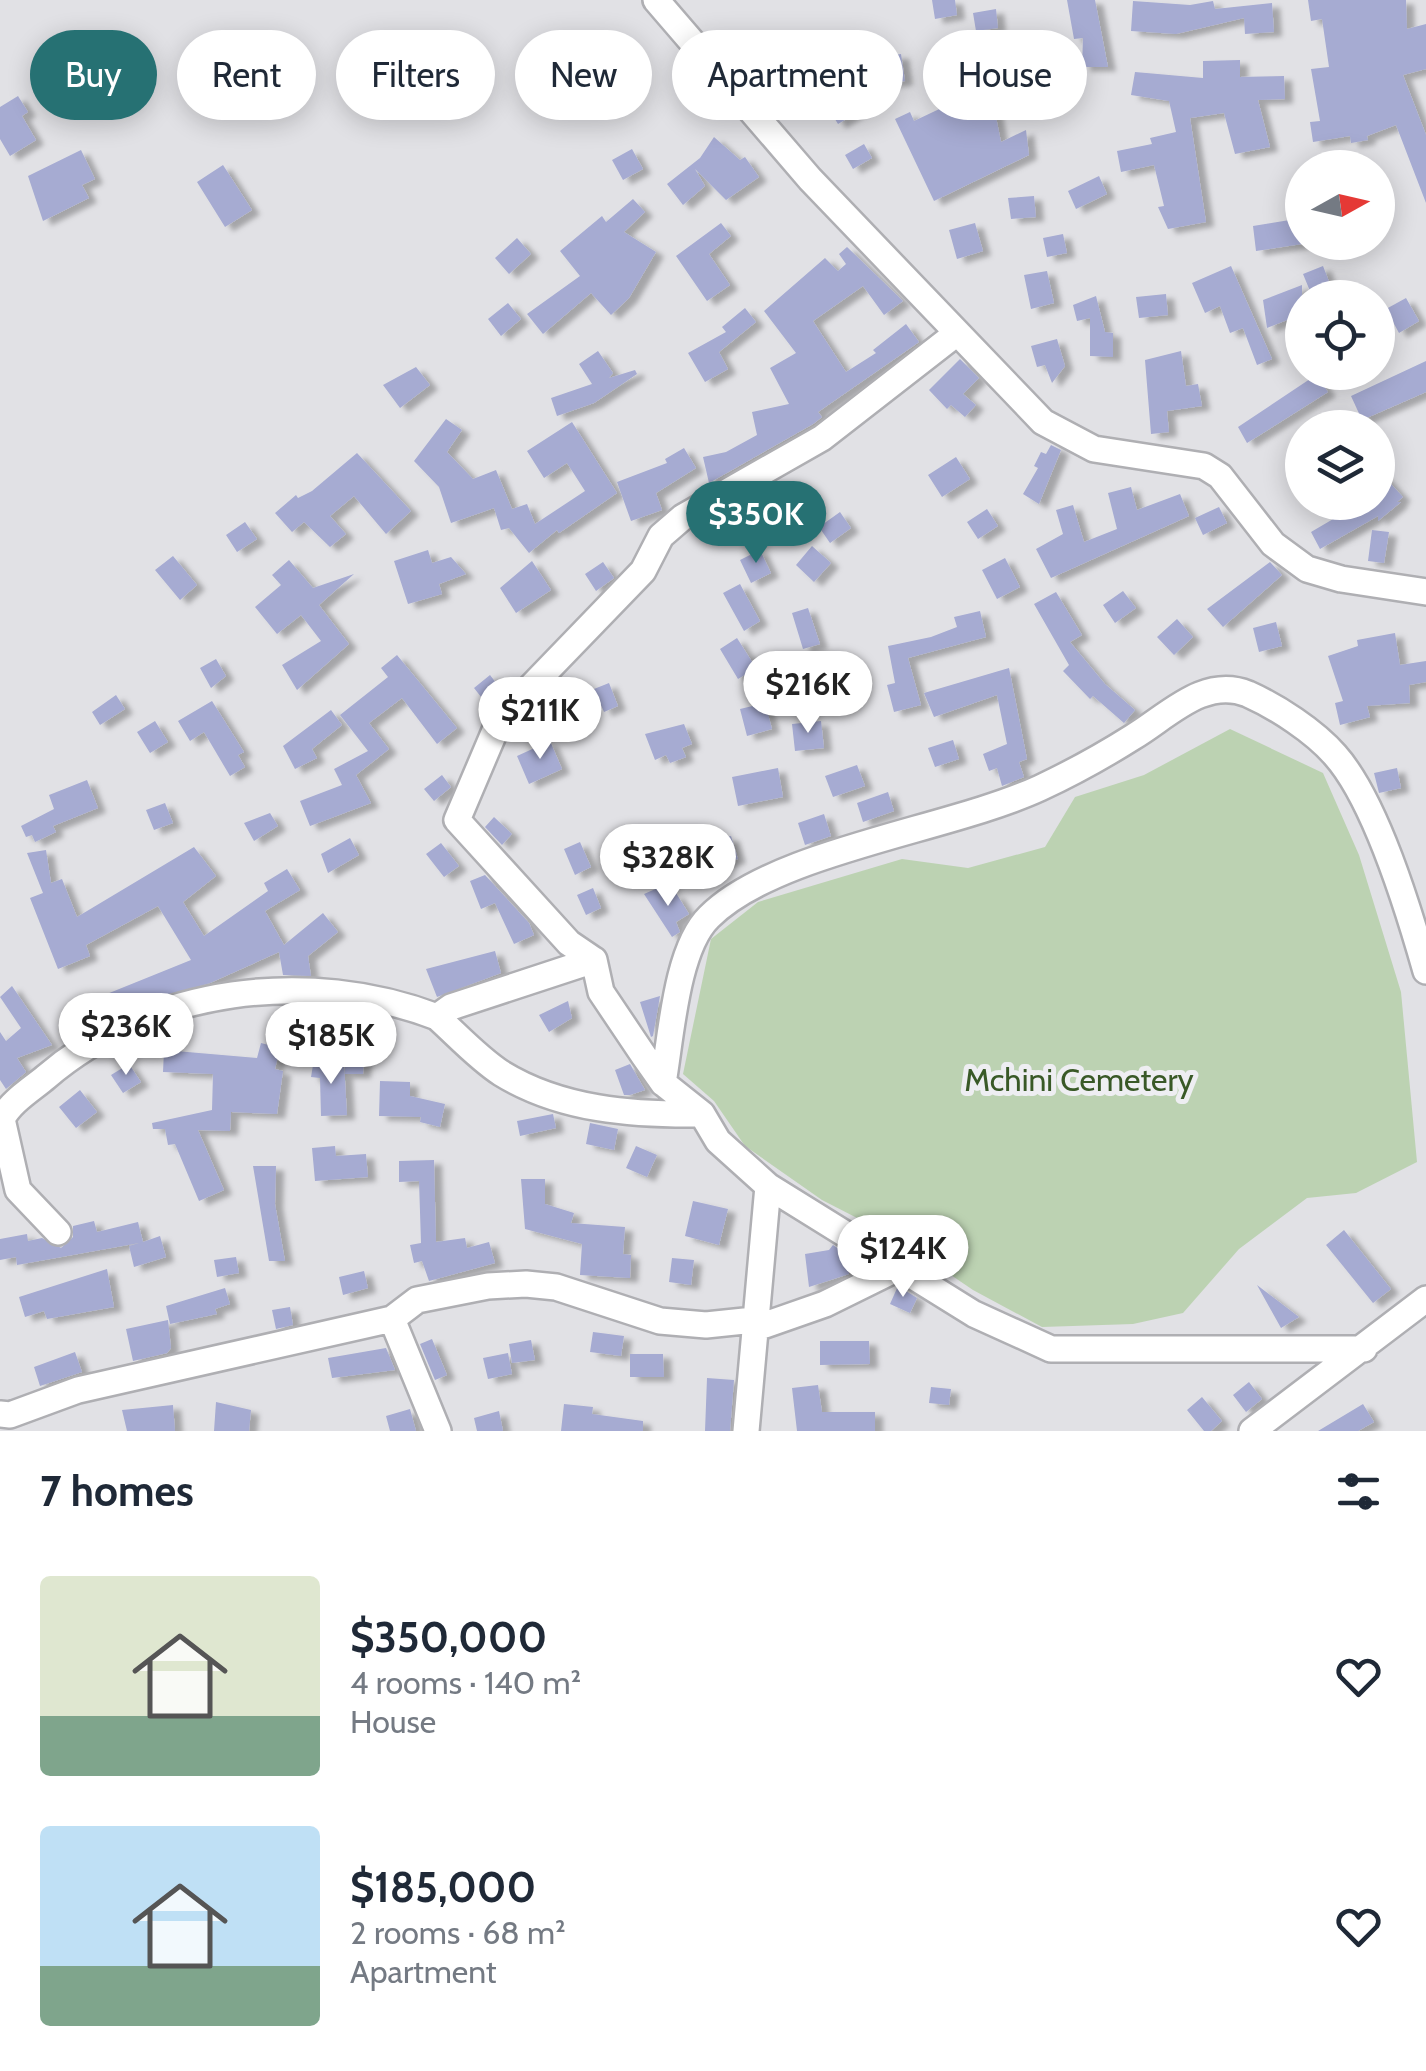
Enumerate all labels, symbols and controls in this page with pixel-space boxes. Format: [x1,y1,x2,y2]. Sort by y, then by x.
chip: Buy [30,30,157,120]
chip: Rent [177,30,316,120]
chip: Filters [336,30,495,120]
chip: New [515,30,652,120]
chip: Apartment [672,30,903,120]
chip: House [923,30,1087,120]
north arrow [1285,150,1395,260]
map controls [1285,150,1395,520]
button: locate [1285,280,1395,390]
button: layers [1285,410,1395,520]
pin: $350K [686,481,826,566]
text: $350K [708,494,804,533]
pin: $216K [738,651,878,736]
text: $216K [765,664,851,703]
pin: $211K [470,677,610,762]
text: $211K [500,690,580,729]
pin: $328K [598,824,738,909]
text: $328K [622,837,714,876]
pin: $236K [56,993,196,1078]
pin: $185K [261,1002,401,1087]
text: $236K [81,1006,171,1045]
text: $185K [288,1015,374,1054]
park label: Mchini Cemetery [964,1060,1194,1099]
pin: $124K [833,1215,973,1300]
text: $124K [859,1228,947,1267]
icon: filters [1331,1464,1386,1519]
text: 7 homes [40,1465,194,1517]
text: $350,000 [350,1611,547,1663]
icon: home [120,1616,240,1736]
icon: heart [1331,1649,1386,1704]
text: 4 rooms · 140 m² [350,1663,581,1702]
text: House [350,1702,436,1741]
text: $185,000 [350,1861,536,1913]
icon: home [120,1866,240,1986]
icon: heart [1331,1899,1386,1954]
text: 2 rooms · 68 m² [350,1913,566,1952]
text: Apartment [350,1952,497,1991]

